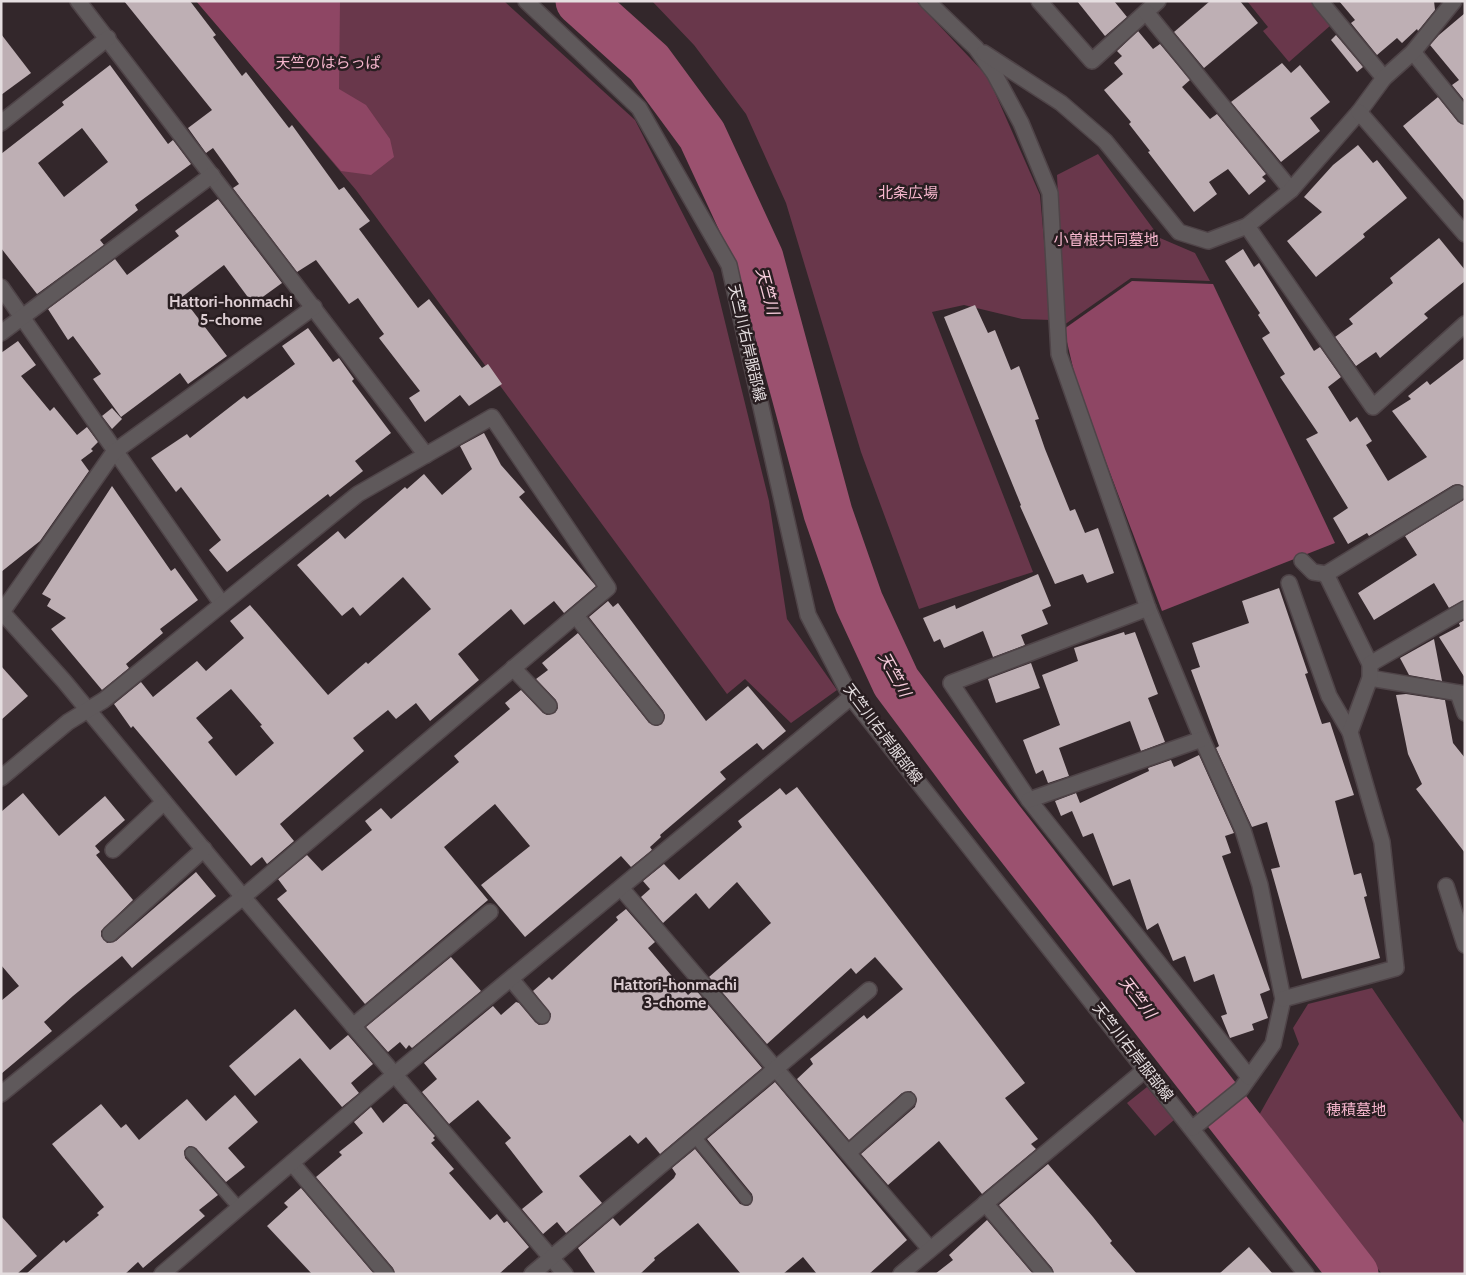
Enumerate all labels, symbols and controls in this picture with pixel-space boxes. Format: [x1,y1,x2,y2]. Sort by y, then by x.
park label: 天竺のはらっぱ [275,54,381,72]
park label: 北条広場 [878,184,938,202]
park label: 小曽根共同墓地 [1053,231,1159,249]
water label: 天竺川 [752,265,783,319]
street label: 天竺川右岸服部線 [725,283,769,403]
district label: Hattori-honmachi 5-chome [169,292,293,329]
water label: 天竺川 [875,649,915,702]
street label: 天竺川右岸服部線 [840,681,926,787]
water label: 天竺川 [1115,973,1161,1024]
district label: Hattori-honmachi 3-chome [613,975,737,1012]
street label: 天竺川右岸服部線 [1089,999,1177,1105]
park label: 穂積墓地 [1326,1101,1386,1119]

